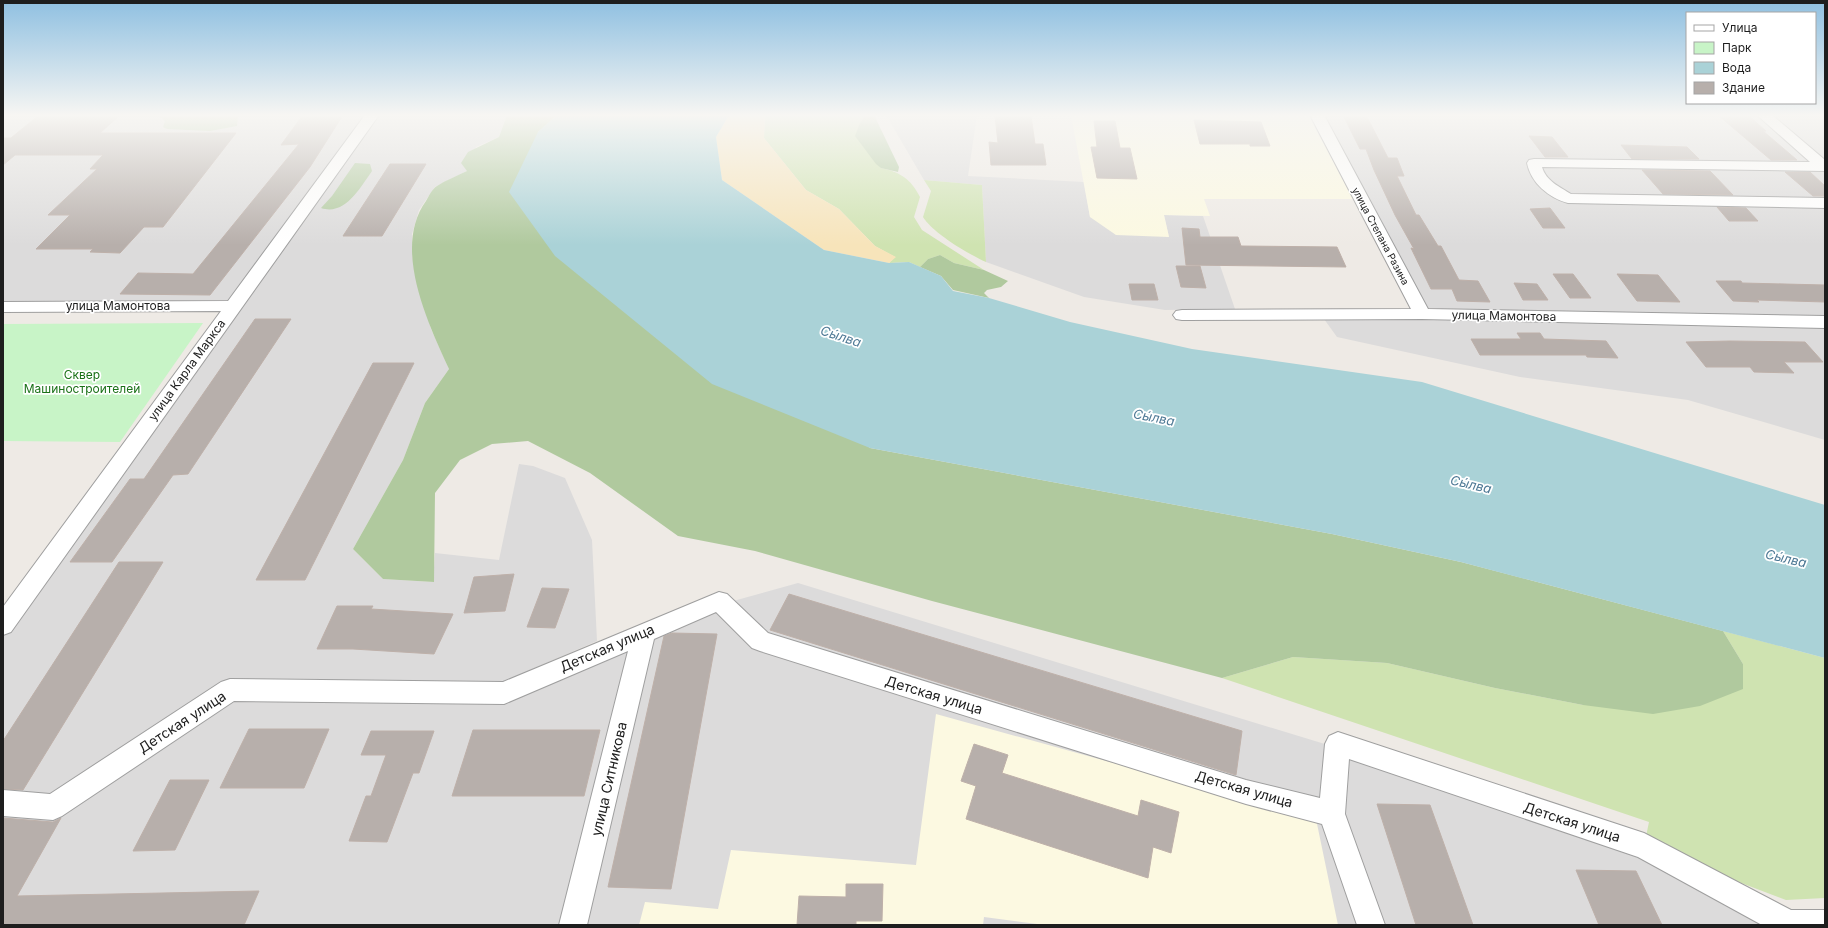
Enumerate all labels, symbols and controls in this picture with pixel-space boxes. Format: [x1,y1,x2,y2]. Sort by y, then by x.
legend [1686,12,1816,104]
text: Улица [1722,20,1757,35]
text: Парк [1722,40,1752,55]
text: Вода [1722,60,1751,75]
text: Здание [1722,80,1765,95]
street label: улица Степана Разина [1350,185,1412,287]
street label: улица Мамонтова [66,298,170,313]
street label: улица Мамонтова [1452,307,1556,324]
street label: улица Карла Маркса [145,316,228,423]
water label: Сы́лва [819,322,863,350]
park label: Сквер Машиностроителей [24,367,140,396]
water label: Сы́лва [1132,405,1176,429]
water label: Сы́лва [1449,471,1493,497]
water label: Сы́лва [1764,545,1808,571]
street label: Детская улица [557,620,657,675]
street label: Детская улица [883,672,985,717]
street label: Детская улица [135,687,229,756]
street label: улица Ситникова [587,720,630,838]
street label: Детская улица [1193,766,1295,811]
street label: Детская улица [1522,798,1623,845]

